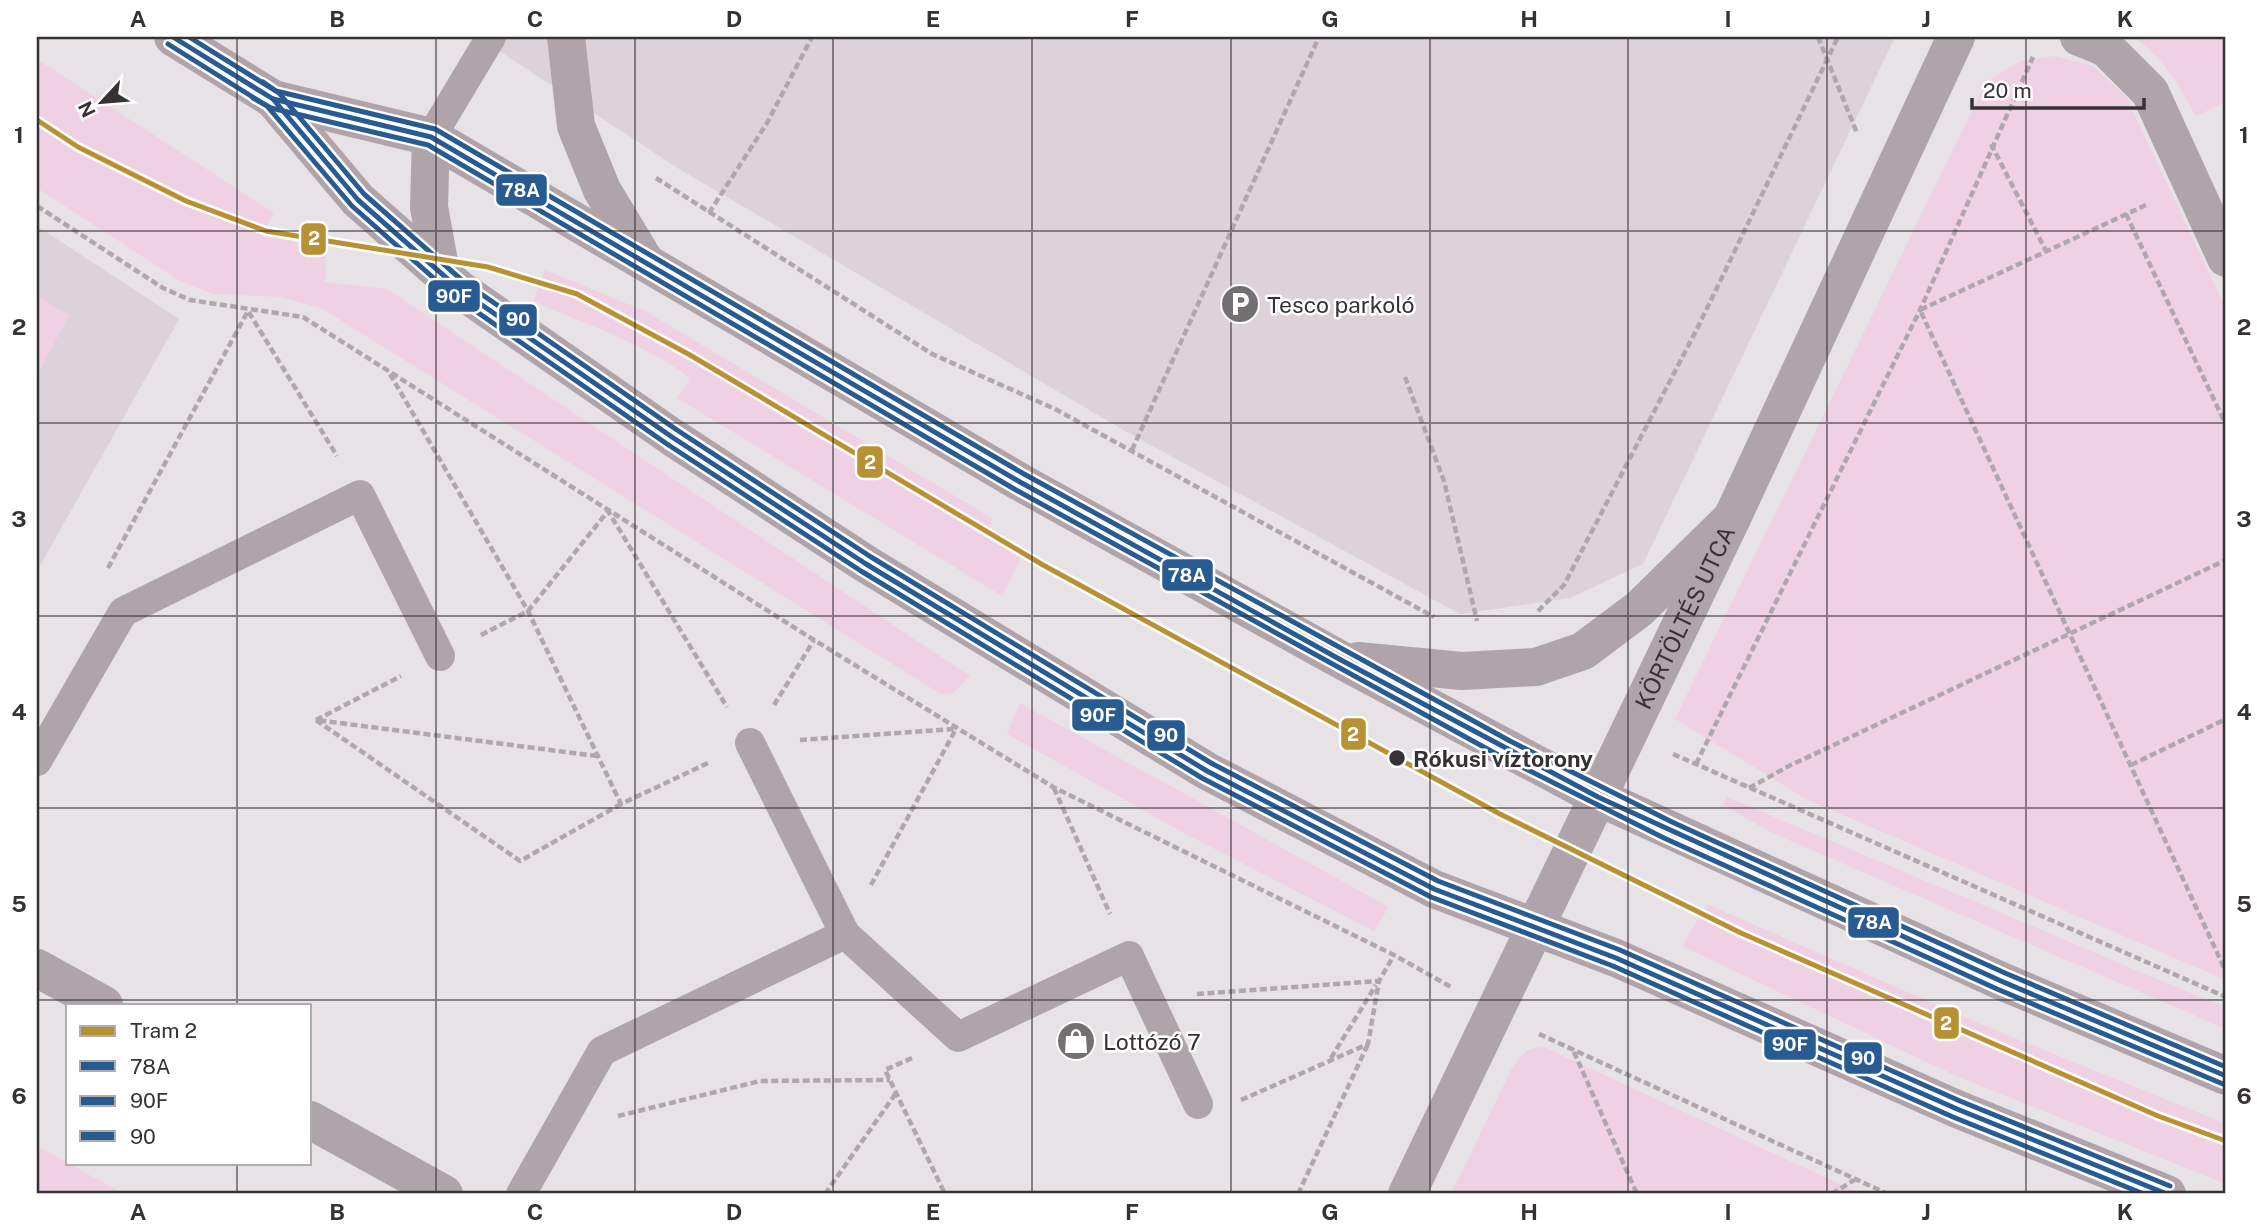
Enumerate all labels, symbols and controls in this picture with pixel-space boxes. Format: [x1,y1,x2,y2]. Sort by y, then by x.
text: A [130,5,147,32]
text: B [329,5,345,32]
text: C [527,5,543,32]
text: D [726,5,742,32]
text: E [926,5,940,32]
text: F [1125,5,1139,32]
text: G [1321,5,1339,32]
text: H [1520,5,1538,32]
text: I [1724,5,1732,32]
text: J [1921,5,1931,32]
text: K [2117,5,2133,32]
north arrow [66,66,136,136]
scale bar [1972,66,2144,110]
text: 20 m [1983,78,2032,103]
text: N [74,98,100,121]
text: 1 [14,121,24,148]
text: 1 [2239,121,2249,148]
line badge: 78A [495,173,548,207]
text: 78A [502,179,540,201]
line badge: 2 [300,222,327,256]
text: 2 [308,227,320,249]
line badge: 90F [427,279,481,313]
parking icon: Tesco parkoló [1219,283,1261,325]
text: 90F [436,285,472,307]
place label: Tesco parkoló [1267,291,1415,318]
line badge: 90 [498,303,538,337]
text: 90 [506,308,530,330]
text: 2 [12,313,26,340]
text: 2 [2237,313,2251,340]
line badge: 2 [856,445,884,479]
text: 2 [864,451,876,473]
text: 3 [11,505,27,532]
text: 3 [2236,505,2252,532]
street label: KÖRTÖLTÉS UTCA [1629,521,1740,713]
line badge: 78A [1161,558,1214,592]
text: 78A [1168,564,1206,586]
text: 4 [11,698,27,725]
line badge: 90F [1071,698,1125,732]
text: 4 [2236,698,2252,725]
text: 90F [1080,704,1116,726]
line badge: 2 [1340,717,1367,751]
line badge: 90 [1146,719,1186,752]
text: 2 [1347,723,1359,745]
text: 90 [1154,724,1178,746]
place label: Rókusi víztorony [1413,745,1593,772]
marker: Rókusi víztorony [1387,748,1407,768]
text: 5 [11,890,27,917]
text: 5 [2236,890,2252,917]
line badge: 78A [1847,906,1900,939]
text: 78A [1854,911,1892,933]
legend [66,1004,312,1164]
line badge: 2 [1933,1006,1960,1040]
text: 2 [1940,1012,1952,1034]
text: Tram 2 [130,1018,197,1043]
shop icon: Lottózó 7 [1055,1020,1097,1062]
place label: Lottózó 7 [1103,1028,1201,1055]
line badge: 90F [1763,1028,1817,1061]
text: 90F [1772,1033,1808,1055]
line badge: 90 [1843,1041,1883,1075]
text: 90 [1851,1047,1875,1069]
text: 78A [130,1054,171,1079]
text: 6 [11,1082,27,1109]
text: 6 [2236,1082,2252,1109]
text: 90F [130,1088,168,1113]
text: 90 [130,1124,156,1149]
text: A [130,1198,147,1225]
text: B [329,1198,345,1225]
text: C [527,1198,543,1225]
text: D [726,1198,742,1225]
text: E [926,1198,940,1225]
text: F [1125,1198,1139,1225]
text: G [1321,1198,1339,1225]
text: H [1520,1198,1538,1225]
text: I [1724,1198,1732,1225]
text: J [1921,1198,1931,1225]
text: K [2117,1198,2133,1225]

